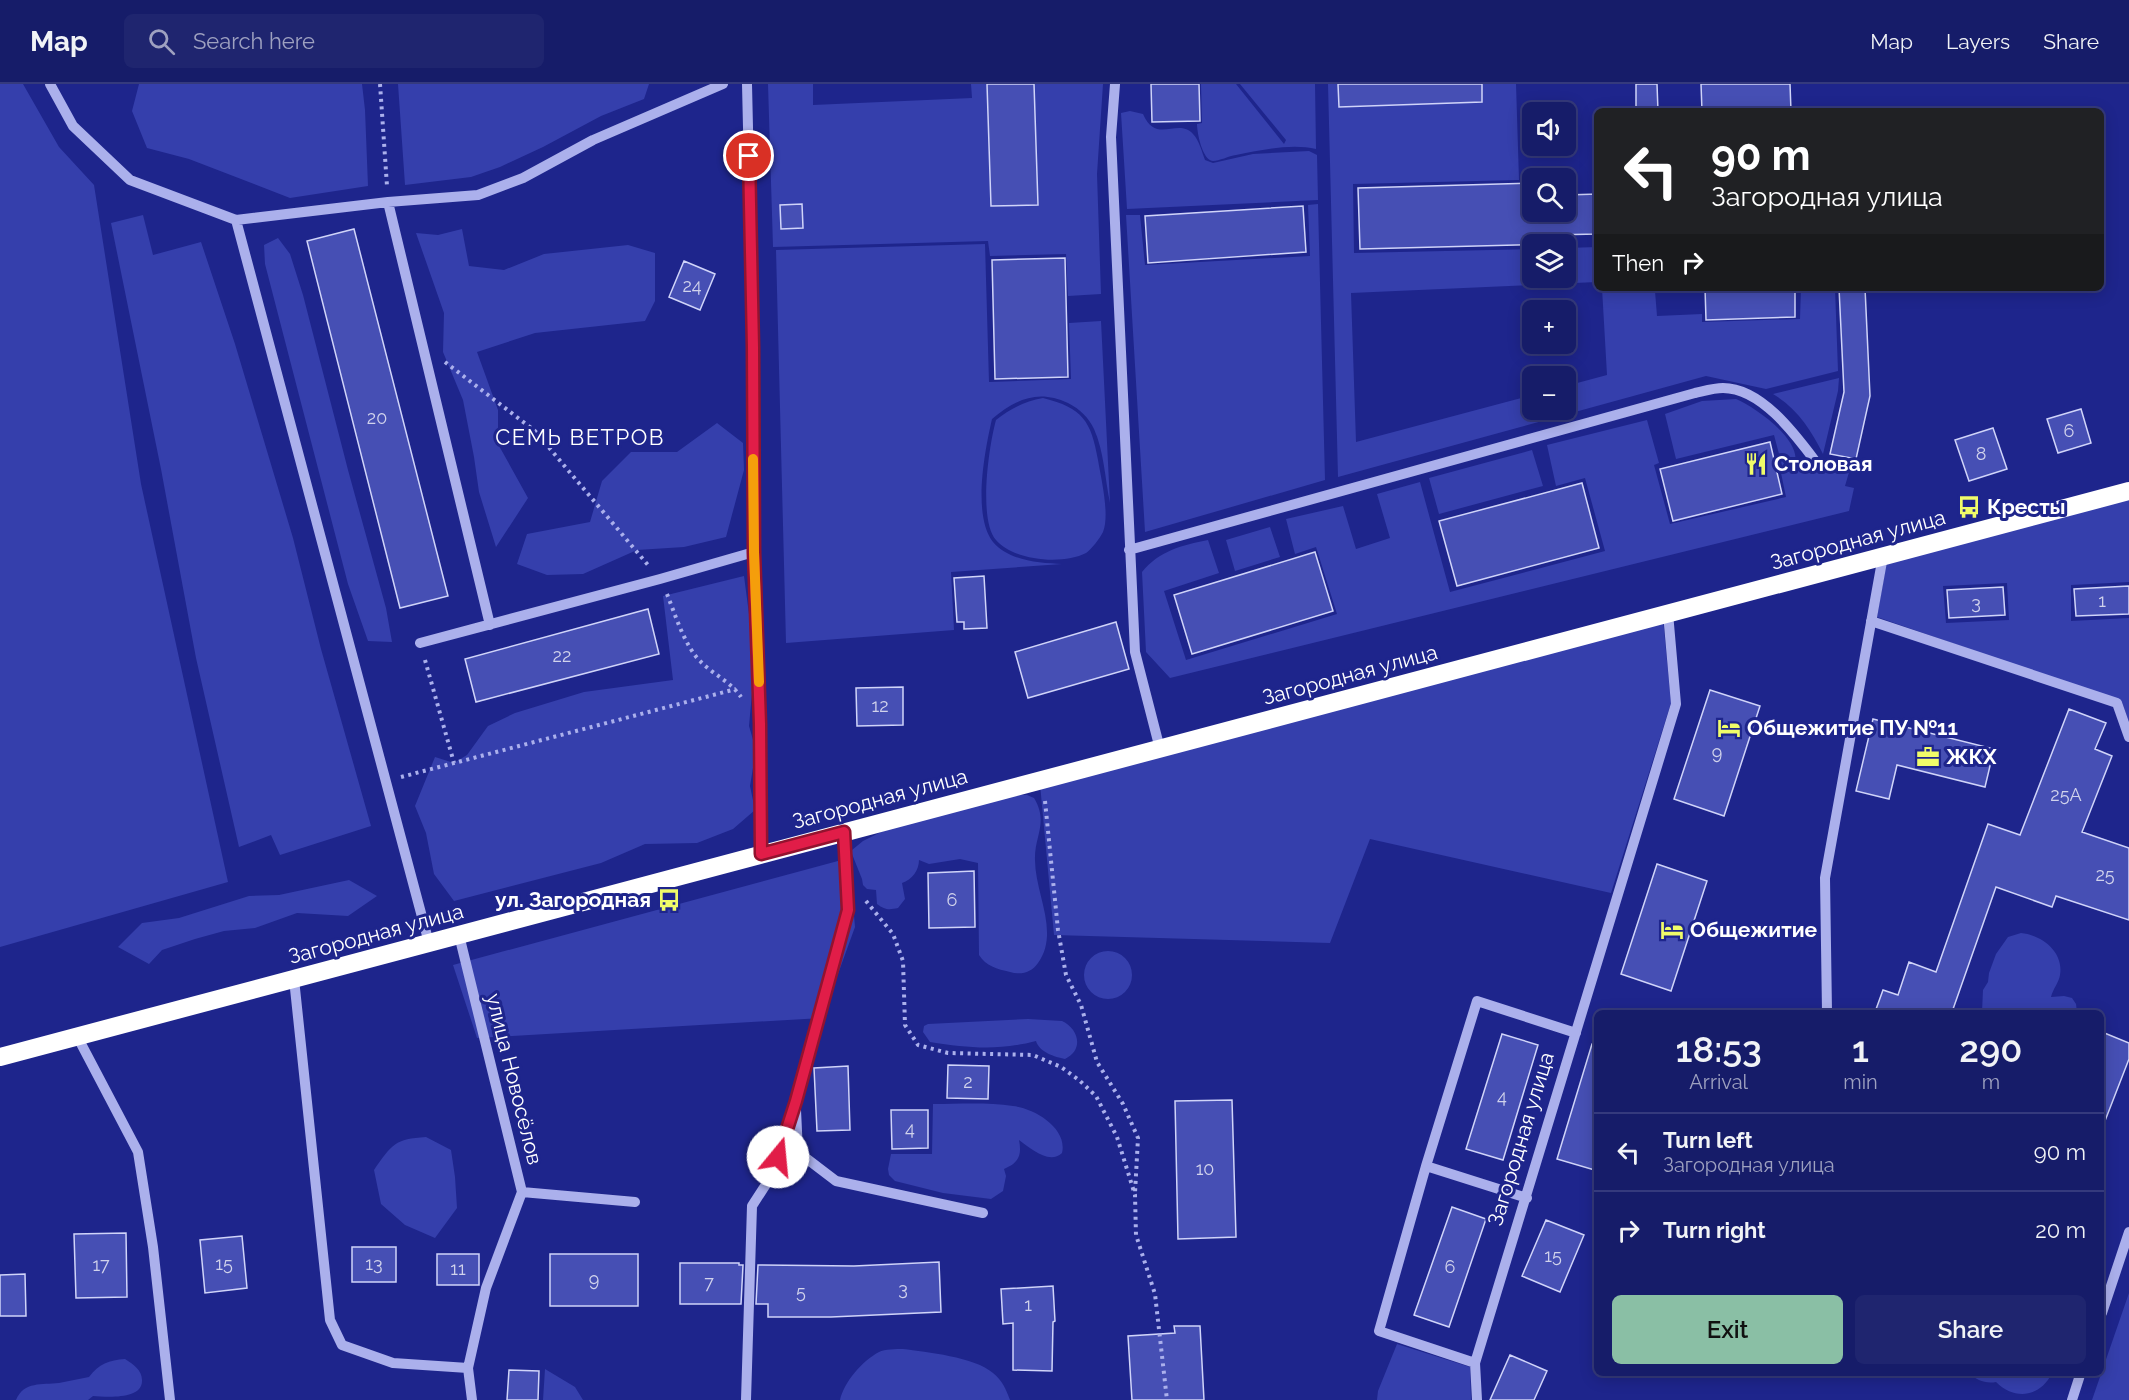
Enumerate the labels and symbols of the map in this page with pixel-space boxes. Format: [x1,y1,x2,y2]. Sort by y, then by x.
pin [723,130,774,181]
house number: 24 [682,275,702,296]
house number: 20 [367,407,387,428]
house number: 6 [2064,420,2075,441]
district label: СЕМЬ ВЕТРОВ [495,424,665,450]
house number: 8 [1976,443,1986,464]
restaurant icon: Столовая [1743,451,1769,477]
place label: Столовая [1774,451,1873,476]
bus stop icon: Кресты [1956,494,1982,520]
place label: Кресты [1987,494,2066,519]
street label: Загородная улица [1768,504,1948,575]
house number: 1 [2098,590,2106,611]
house number: 3 [1971,592,1981,613]
street label: Загородная улица [1260,639,1440,710]
house number: 22 [553,645,571,666]
house number: 12 [871,695,889,716]
hotel icon: Общежитие ПУ №11 [1716,715,1742,741]
place label: Общежитие ПУ №11 [1747,715,1958,740]
house number: 9 [1712,742,1722,763]
office icon: ЖКХ [1915,744,1941,770]
place label: ЖКХ [1946,744,1997,769]
street label: Загородная улица [790,763,970,834]
house number: 25А [2050,784,2082,805]
house number: 25 [2095,864,2115,885]
place label: ул. Загородная [495,887,651,912]
bus stop icon: ул. Загородная [656,887,682,913]
house number: 6 [947,889,958,910]
street label: Загородная улица [286,898,466,969]
hotel icon: Общежитие [1659,917,1685,943]
place label: Общежитие [1690,917,1818,942]
street label: улица Новосёлов [481,991,548,1167]
street label: Загородная улица [1482,1049,1559,1229]
house number: 2 [963,1071,973,1092]
house number: 4 [1497,1086,1507,1107]
house number: 4 [905,1118,915,1139]
position arrow [746,1125,810,1189]
house number: 10 [1196,1158,1214,1179]
house number: 15 [1544,1245,1562,1266]
house number: 15 [215,1253,233,1274]
house number: 13 [365,1253,383,1274]
house number: 17 [92,1254,110,1275]
house number: 6 [1445,1256,1456,1277]
house number: 11 [450,1258,466,1279]
house number: 9 [589,1269,599,1290]
house number: 7 [704,1272,714,1293]
house number: 3 [898,1278,908,1299]
house number: 5 [796,1281,806,1302]
house number: 1 [1024,1294,1032,1315]

